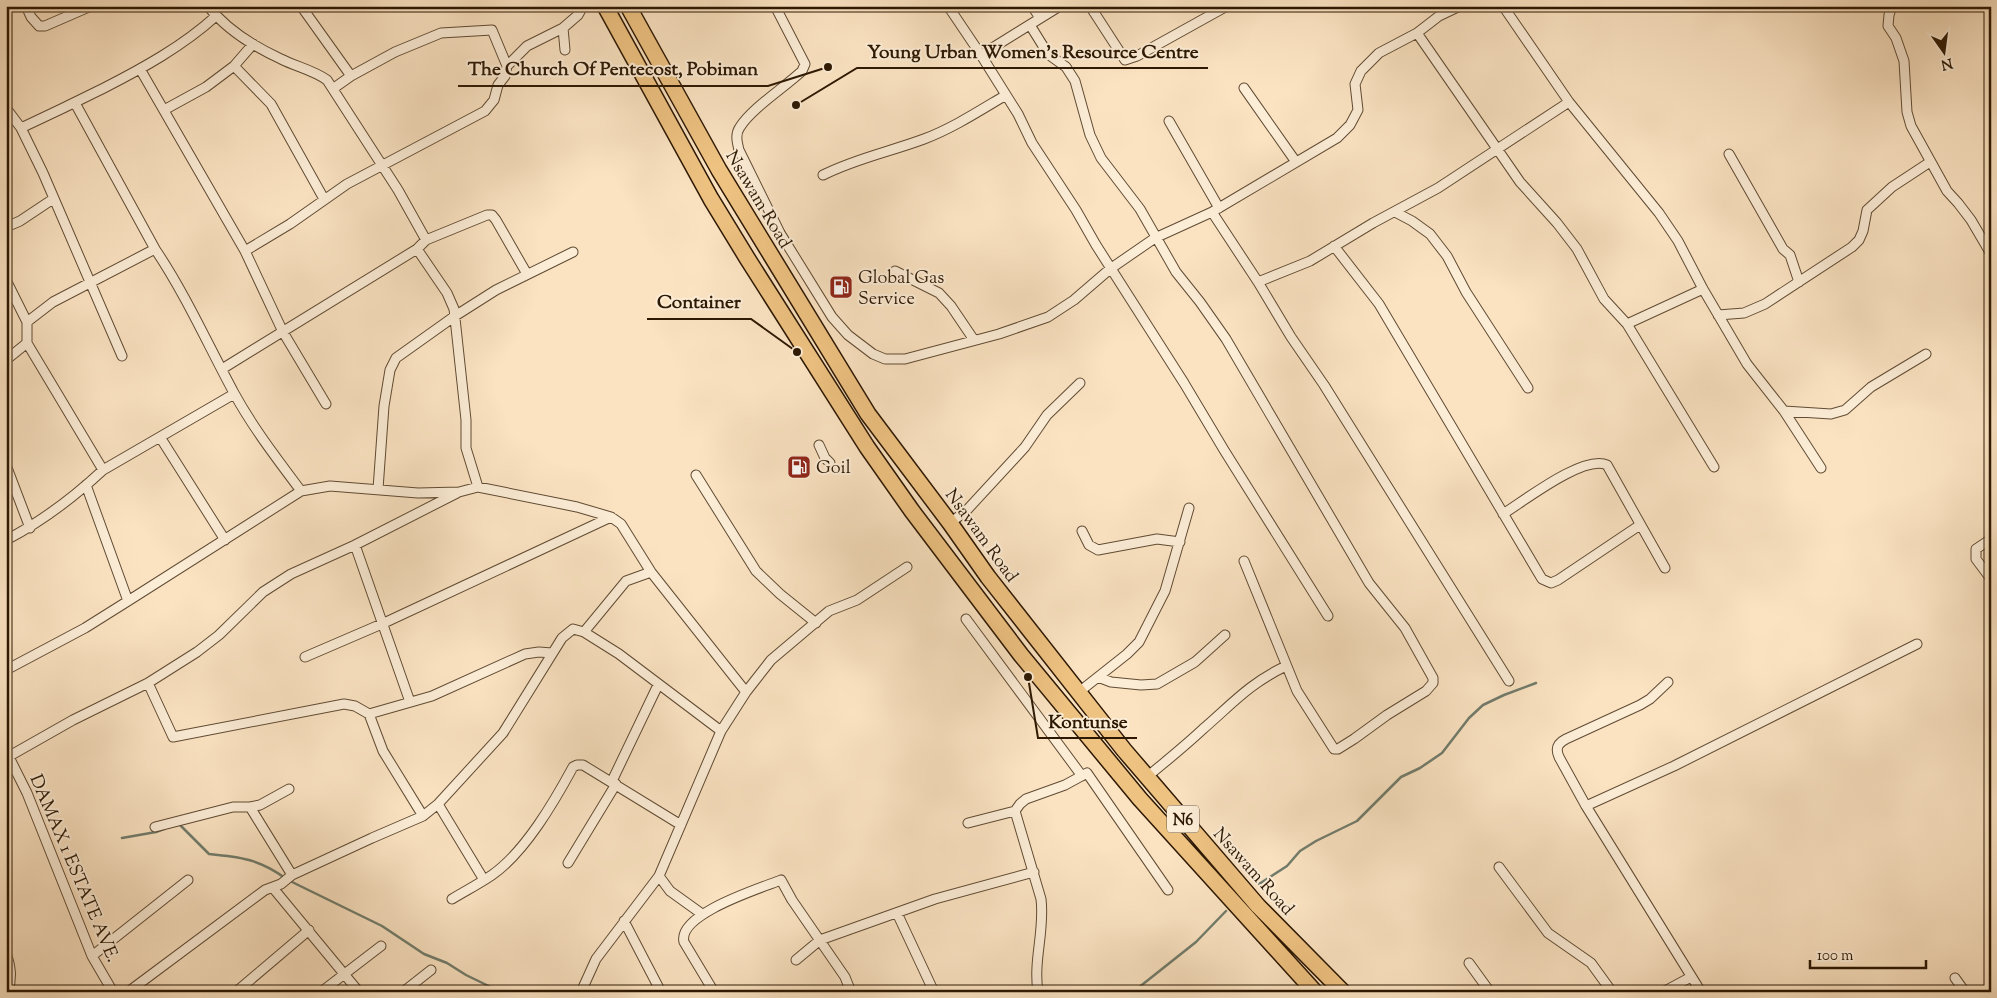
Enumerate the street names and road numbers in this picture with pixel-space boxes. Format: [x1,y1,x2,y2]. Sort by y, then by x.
street label: Nsawam Road [718,146,797,254]
street label: Nsawam Road [937,484,1023,588]
street label: DAMAX 1 ESTATE AVE. [22,771,124,967]
road number: N6 [1167,806,1199,832]
street label: Nsawam Road [1206,823,1299,922]

